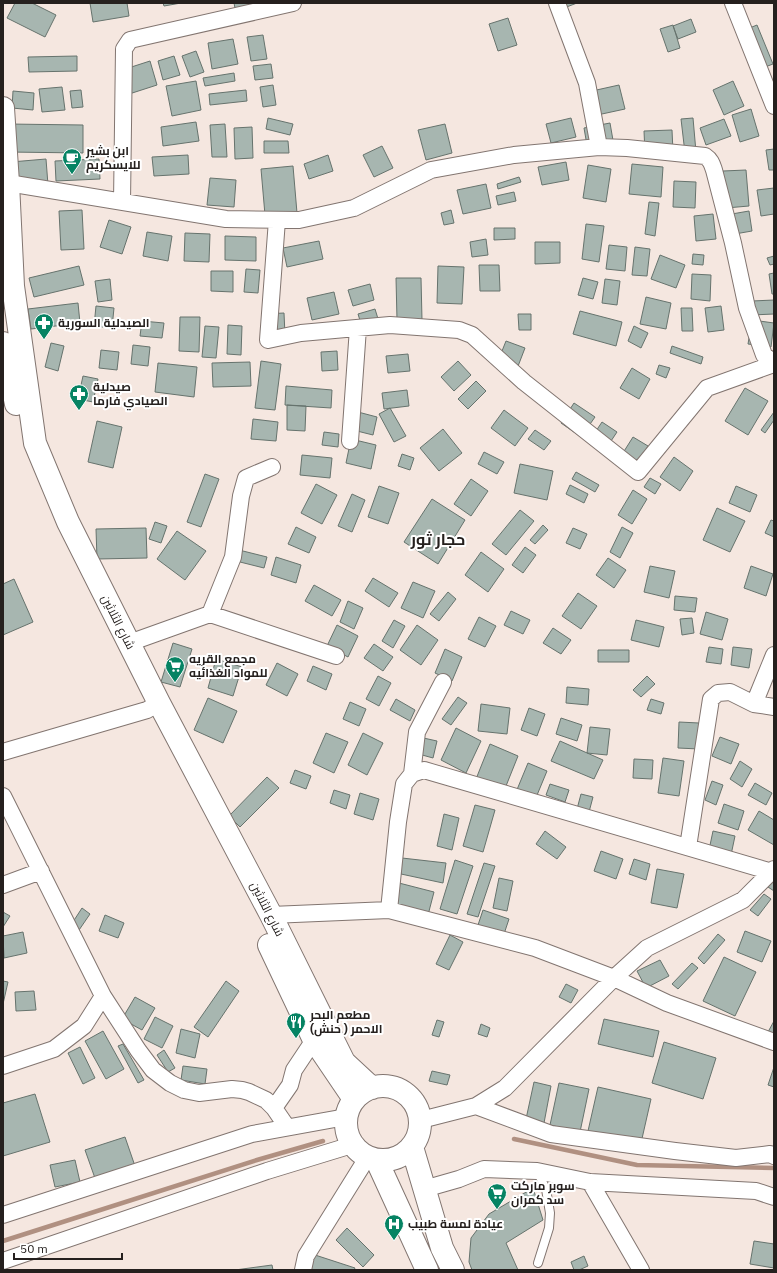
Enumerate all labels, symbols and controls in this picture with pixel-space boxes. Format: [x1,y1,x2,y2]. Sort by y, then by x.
place label: ابن بشير للايسكريم [85,143,140,173]
cafe icon: ابن بشير للايسكريم [61,147,83,175]
pharmacy icon: الصيدلية السورية [33,312,55,340]
place label: الصيدلية السورية [58,315,150,331]
place label: صيدلية الصيادي فارما [93,379,168,411]
pharmacy icon: صيدلية الصيادي فارما [68,383,90,411]
district label: حجار ثور [410,529,465,549]
street label: شارع الثلاثين [97,592,139,652]
place label: مجمع القريه للمواد الغذائيه [189,651,267,681]
supermarket icon: مجمع القريه للمواد الغذائيه [164,655,186,683]
street label: شارع الثلاثين [246,879,288,939]
place label: مطعم البحر الاحمر ( حنش) [309,1007,382,1037]
restaurant icon: مطعم البحر الاحمر ( حنش) [285,1011,307,1039]
place label: سوبر ماركت سد كمران [511,1178,575,1208]
supermarket icon: سوبر ماركت سد كمران [486,1182,508,1210]
hospital icon: عيادة لمسة طبيب [383,1213,405,1241]
place label: عيادة لمسة طبيب [408,1216,503,1231]
scale bar [14,1235,122,1261]
text: 50 m [20,1241,48,1256]

